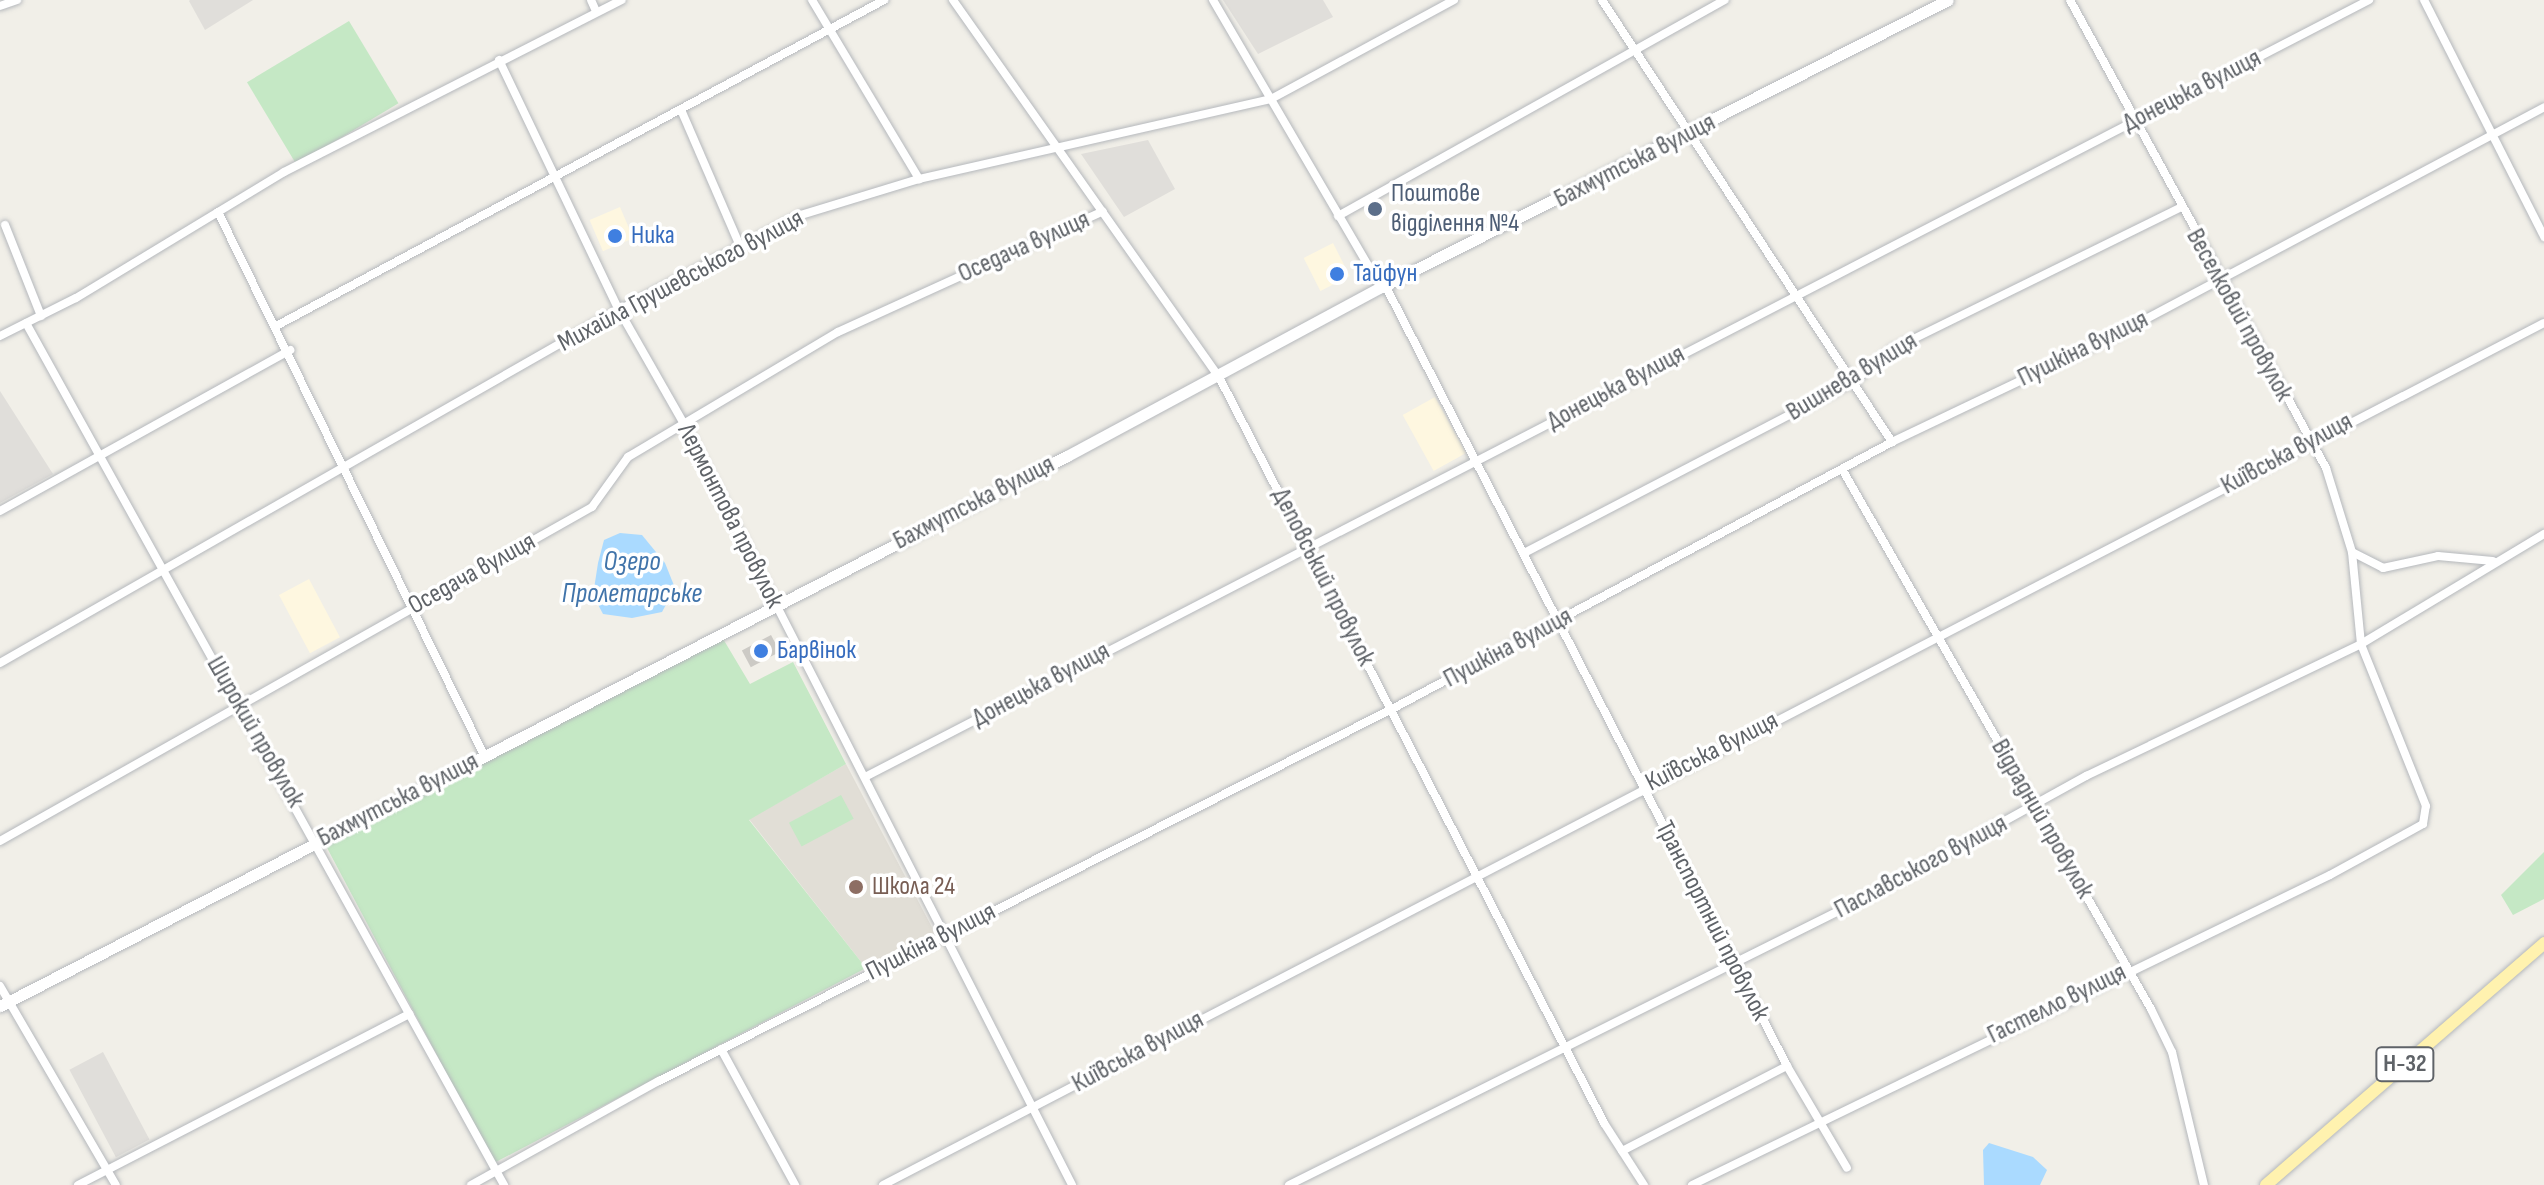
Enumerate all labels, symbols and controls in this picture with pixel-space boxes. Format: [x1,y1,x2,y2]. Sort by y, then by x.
street label: Донецька вулиця [2117,43,2267,139]
street label: Бахмутська вулиця [1549,107,1721,215]
place label: Поштове відділення №4 [1391,178,1519,240]
marker: Поштове відділення №4 [1366,200,1384,218]
street label: Михайла Грушевського вулиця [553,203,809,359]
street label: Оседача вулиця [953,204,1095,290]
place label: Ника [631,220,675,252]
street label: Веселковий провулок [2179,223,2299,407]
marker: Ника [606,227,624,245]
place label: Тайфун [1353,258,1417,290]
marker: Тайфун [1328,265,1346,283]
street label: Пушкіна вулиця [2013,304,2153,394]
street label: Вишнева вулиця [1781,326,1923,428]
street label: Донецька вулиця [1542,339,1690,437]
street label: Київська вулиця [2216,406,2358,502]
street label: Лермонтова провулок [670,419,790,613]
street label: Бахмутська вулиця [888,449,1060,557]
street label: Деповський провулок [1265,483,1381,671]
street label: Оседача вулиця [403,526,541,622]
water label: Озеро Пролетарське [562,545,702,611]
street label: Пушкіна вулиця [1438,601,1578,695]
place label: Барвінок [777,635,856,667]
street label: Донецька вулиця [967,636,1115,734]
marker: Барвінок [752,642,770,660]
street label: Широкий провулок [199,651,311,813]
street label: Київська вулиця [1641,705,1783,799]
street label: Відрадний провулок [1984,734,2100,904]
street label: Бахмутська вулиця [312,746,484,854]
street label: Паславського вулиця [1829,808,2013,926]
street label: Транспортний провулок [1648,816,1776,1026]
place label: Школа 24 [872,871,955,903]
marker: Школа 24 [847,878,865,896]
street label: Пушкіна вулиця [861,896,1001,988]
street label: Гастелло вулиця [1983,957,2131,1051]
street label: Київська вулиця [1067,1004,1209,1100]
road number: Н-32 [2375,1044,2435,1084]

